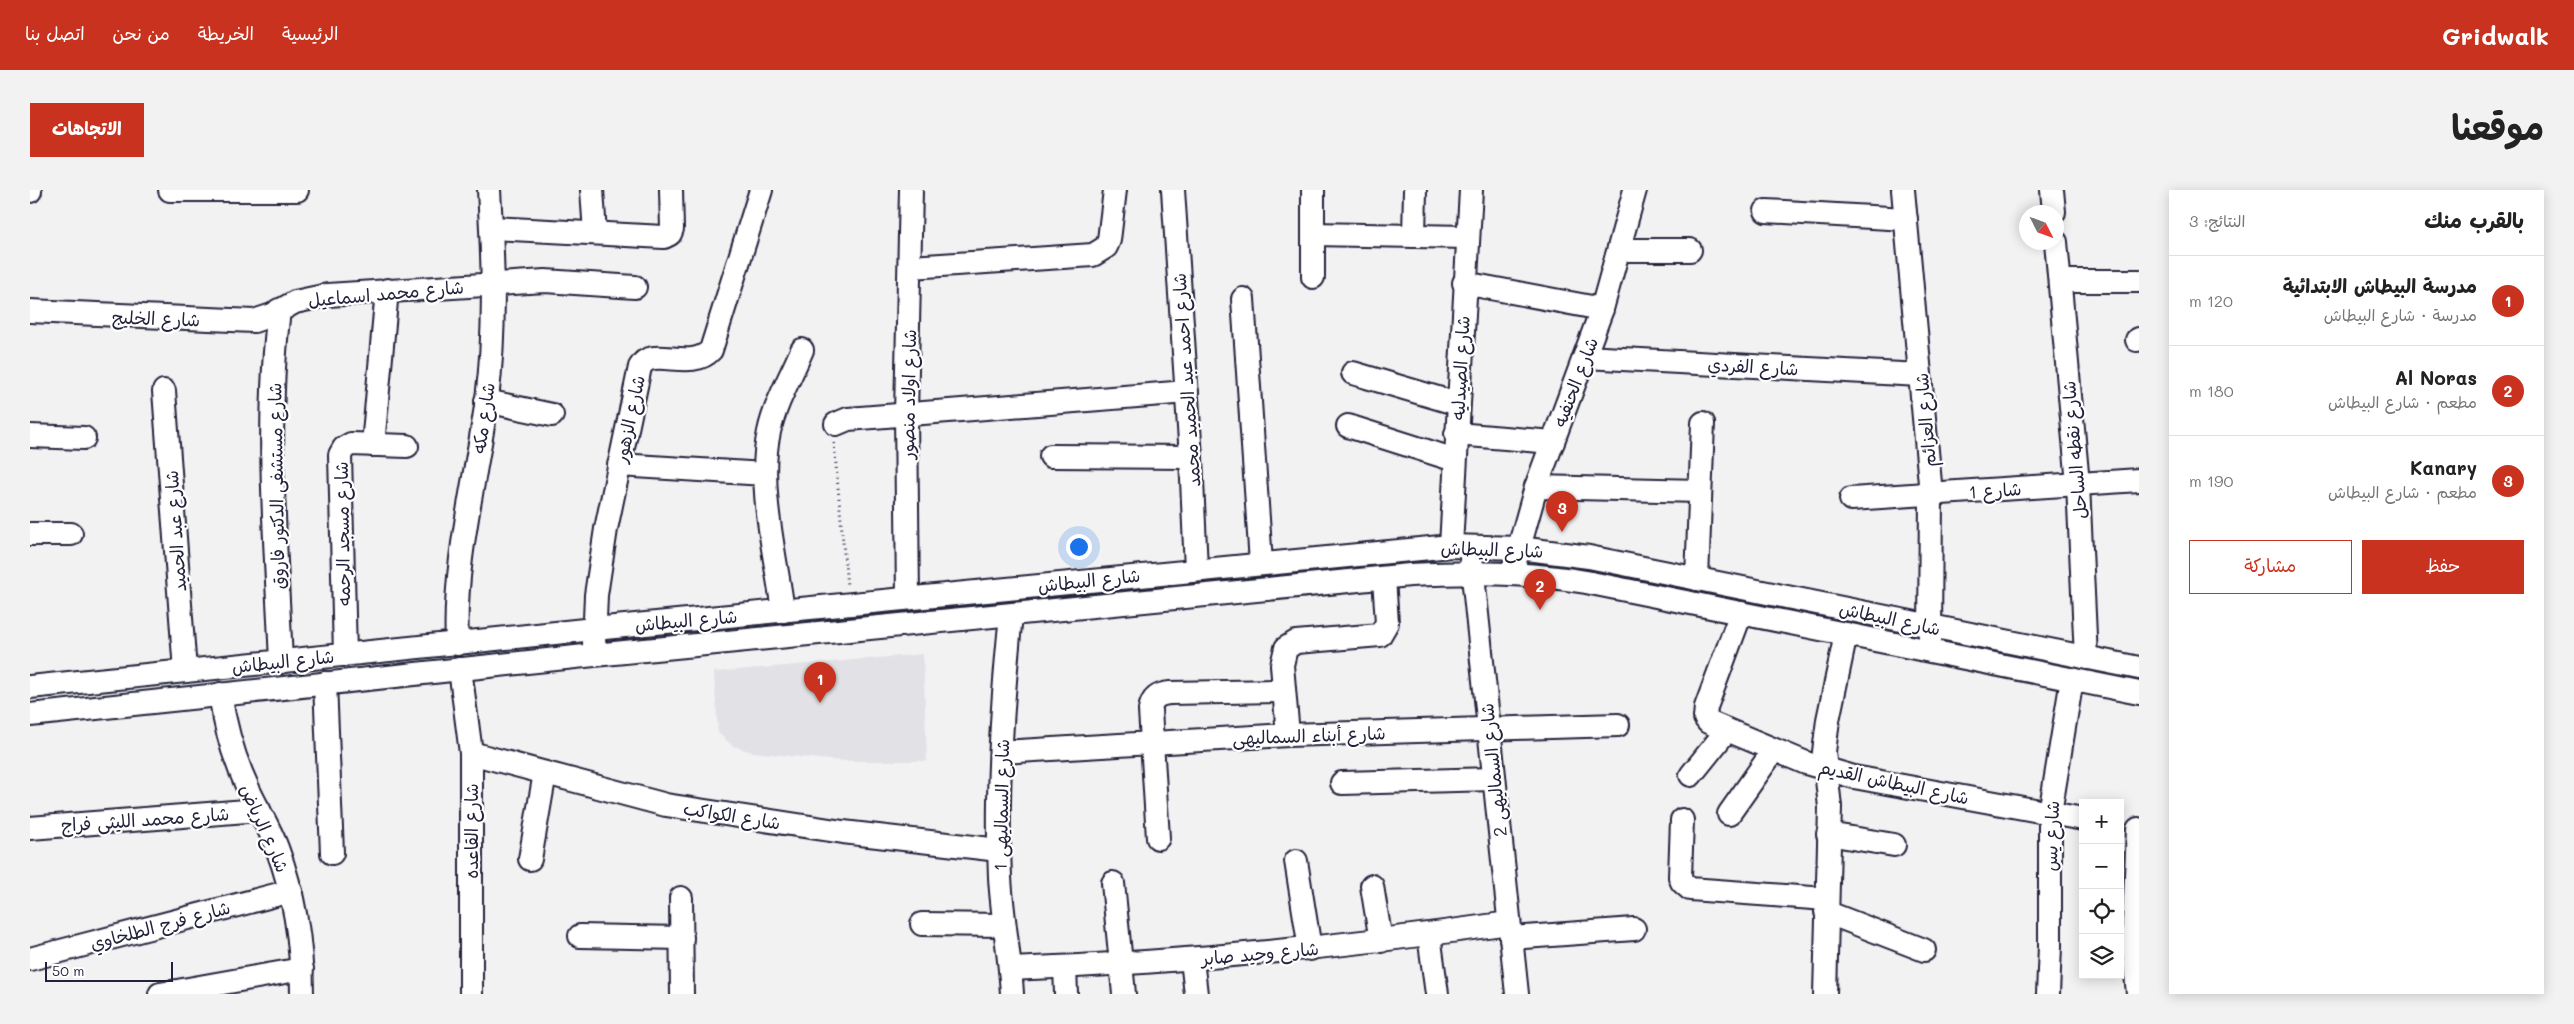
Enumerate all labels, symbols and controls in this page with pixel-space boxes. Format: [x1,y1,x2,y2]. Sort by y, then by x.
text: Gridwalk [2442,20,2549,51]
text: اتصل بنا [25,21,85,45]
text: من نحن [113,21,170,45]
text: الخريطة [198,21,254,45]
text: الرئيسية [282,21,338,45]
button: الاتجاهات [30,103,144,157]
text: موقعنا [2451,103,2544,149]
north arrow [2019,205,2064,250]
text: بالقرب منك [2424,206,2524,233]
text: النتائج: 3 [2189,210,2245,231]
street label: شارع احمد عبد الحميد محمد [1167,272,1206,488]
text: مدرسة البيطاش الابتدائية [2283,273,2477,298]
street label: شارع محمد اسماعيل [307,274,465,313]
text: 120 m [2189,290,2233,311]
text: 1 [2504,290,2512,311]
street label: شارع الخليج [111,304,200,333]
text: مدرسة · شارع البيطاش [2324,304,2477,325]
street label: شارع الصيدليه [1445,315,1476,421]
street label: شارع اولاد منصور [895,329,922,461]
street label: شارع الحنفيه [1547,334,1604,431]
street label: شارع الفردي [1707,352,1799,382]
text: Al Noras [2395,365,2477,390]
street label: شارع العزائم [1909,372,1944,468]
street label: شارع الزهور [608,373,651,466]
street label: شارع نقطه الساحل [2056,380,2093,520]
text: 180 m [2189,380,2234,401]
text: 2 [2504,380,2512,401]
street label: شارع مكه [466,381,501,455]
street label: شارع مستشفى الدكتور فاروق [262,382,291,590]
text: مطعم · شارع البيطاش [2328,391,2477,412]
text: Kanary [2410,455,2477,480]
street label: شارع مسجد الرحمه [329,461,356,607]
street label: شارع عبد الحميد [159,469,192,593]
text: 190 m [2189,470,2233,491]
text: 3 [2503,470,2513,491]
street label: شارع 1 [1968,476,2022,505]
text: مطعم · شارع البيطاش [2328,481,2477,502]
pin: 3 [1546,491,1578,532]
your location [1066,534,1092,560]
street label: شارع البيطاش [1440,535,1544,564]
button: مشاركة [2189,540,2352,594]
button: حفظ [2362,540,2524,594]
street label: شارع البيطاش [1037,563,1141,598]
pin: 2 [1524,569,1556,610]
street label: شارع البيطاش [1837,596,1943,641]
street label: شارع البيطاش [634,604,738,637]
street label: شارع البيطاش [231,644,335,679]
pin: 1 [804,662,836,703]
street label: شارع السماليهى 2 [1474,702,1513,838]
street label: شارع أبناء السماليهى [1232,720,1386,751]
street label: شارع السماليهى 1 [988,739,1015,871]
street label: شارع البيطاش القديم [1816,754,1971,813]
street label: شارع الرياض [234,780,295,876]
street label: شارع القاعده [459,783,484,879]
street label: شارع الكواكب [682,795,782,835]
map controls [2079,799,2124,979]
button: + [2079,799,2124,844]
street label: شارع يس [2038,800,2065,872]
street label: شارع محمد الليثى فراج [60,801,230,838]
button: − [2079,844,2124,889]
button: locate [2079,889,2124,934]
street label: شارع فرج الطلخاوي [87,895,233,957]
button: layers [2079,934,2124,979]
street label: شارع وحيد صابر [1198,936,1320,971]
scale bar [45,959,172,982]
text: 50 m [52,961,84,980]

